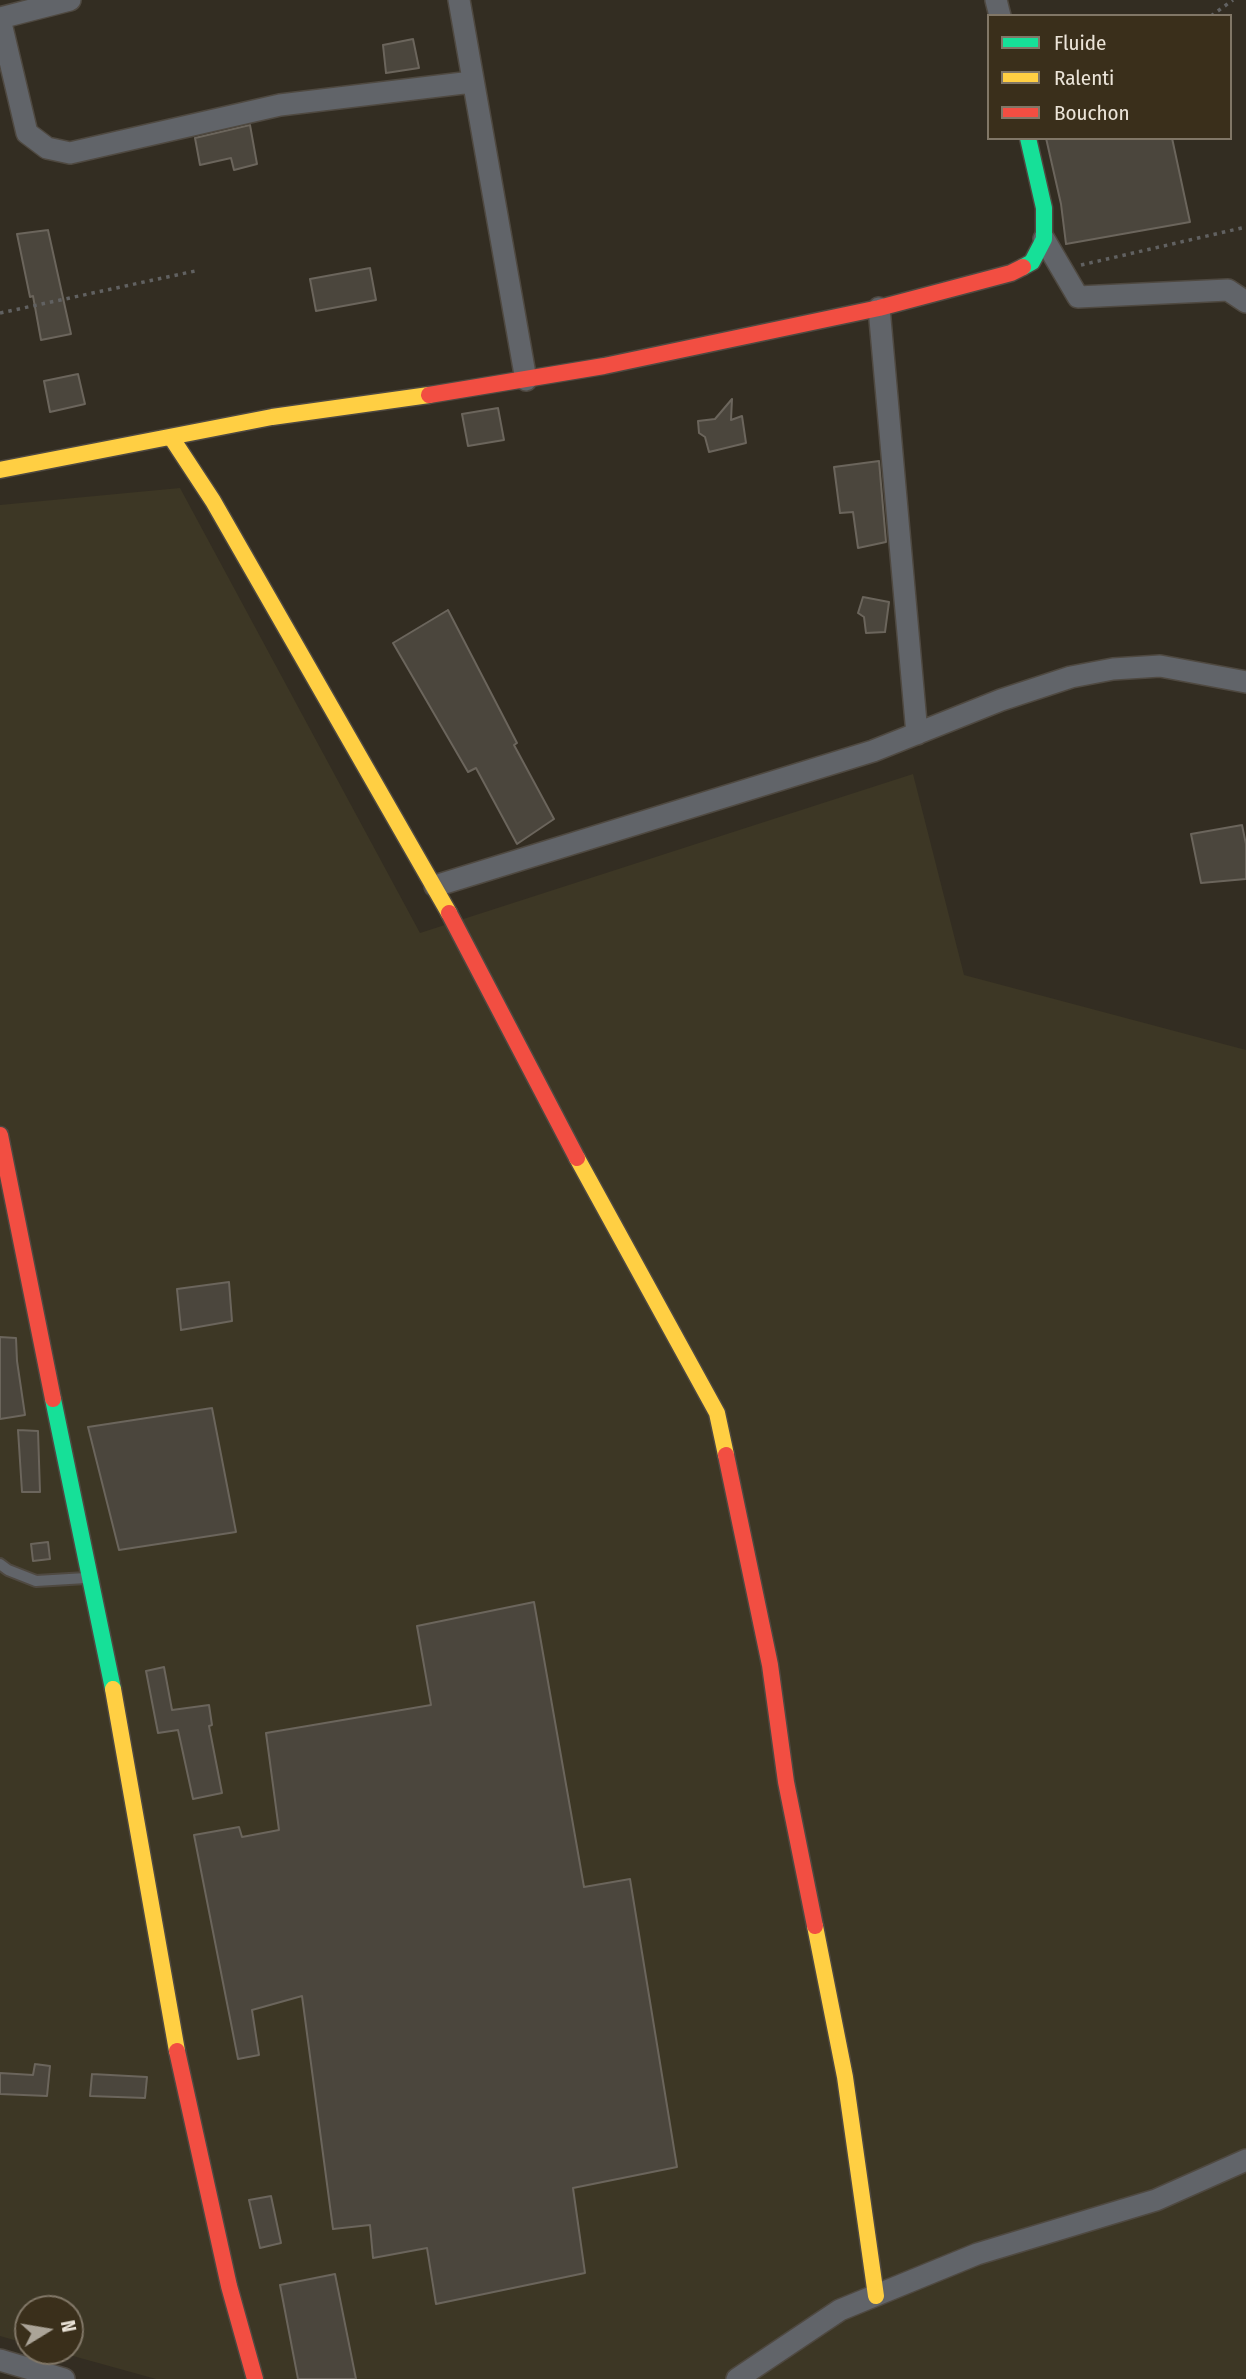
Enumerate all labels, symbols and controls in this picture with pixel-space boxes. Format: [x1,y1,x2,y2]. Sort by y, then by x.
legend [987,14,1232,140]
text: Fluide [1054,30,1106,56]
text: Ralenti [1054,65,1114,91]
text: Bouchon [1054,100,1130,126]
north arrow [14,2295,84,2365]
text: N [56,2318,81,2334]

